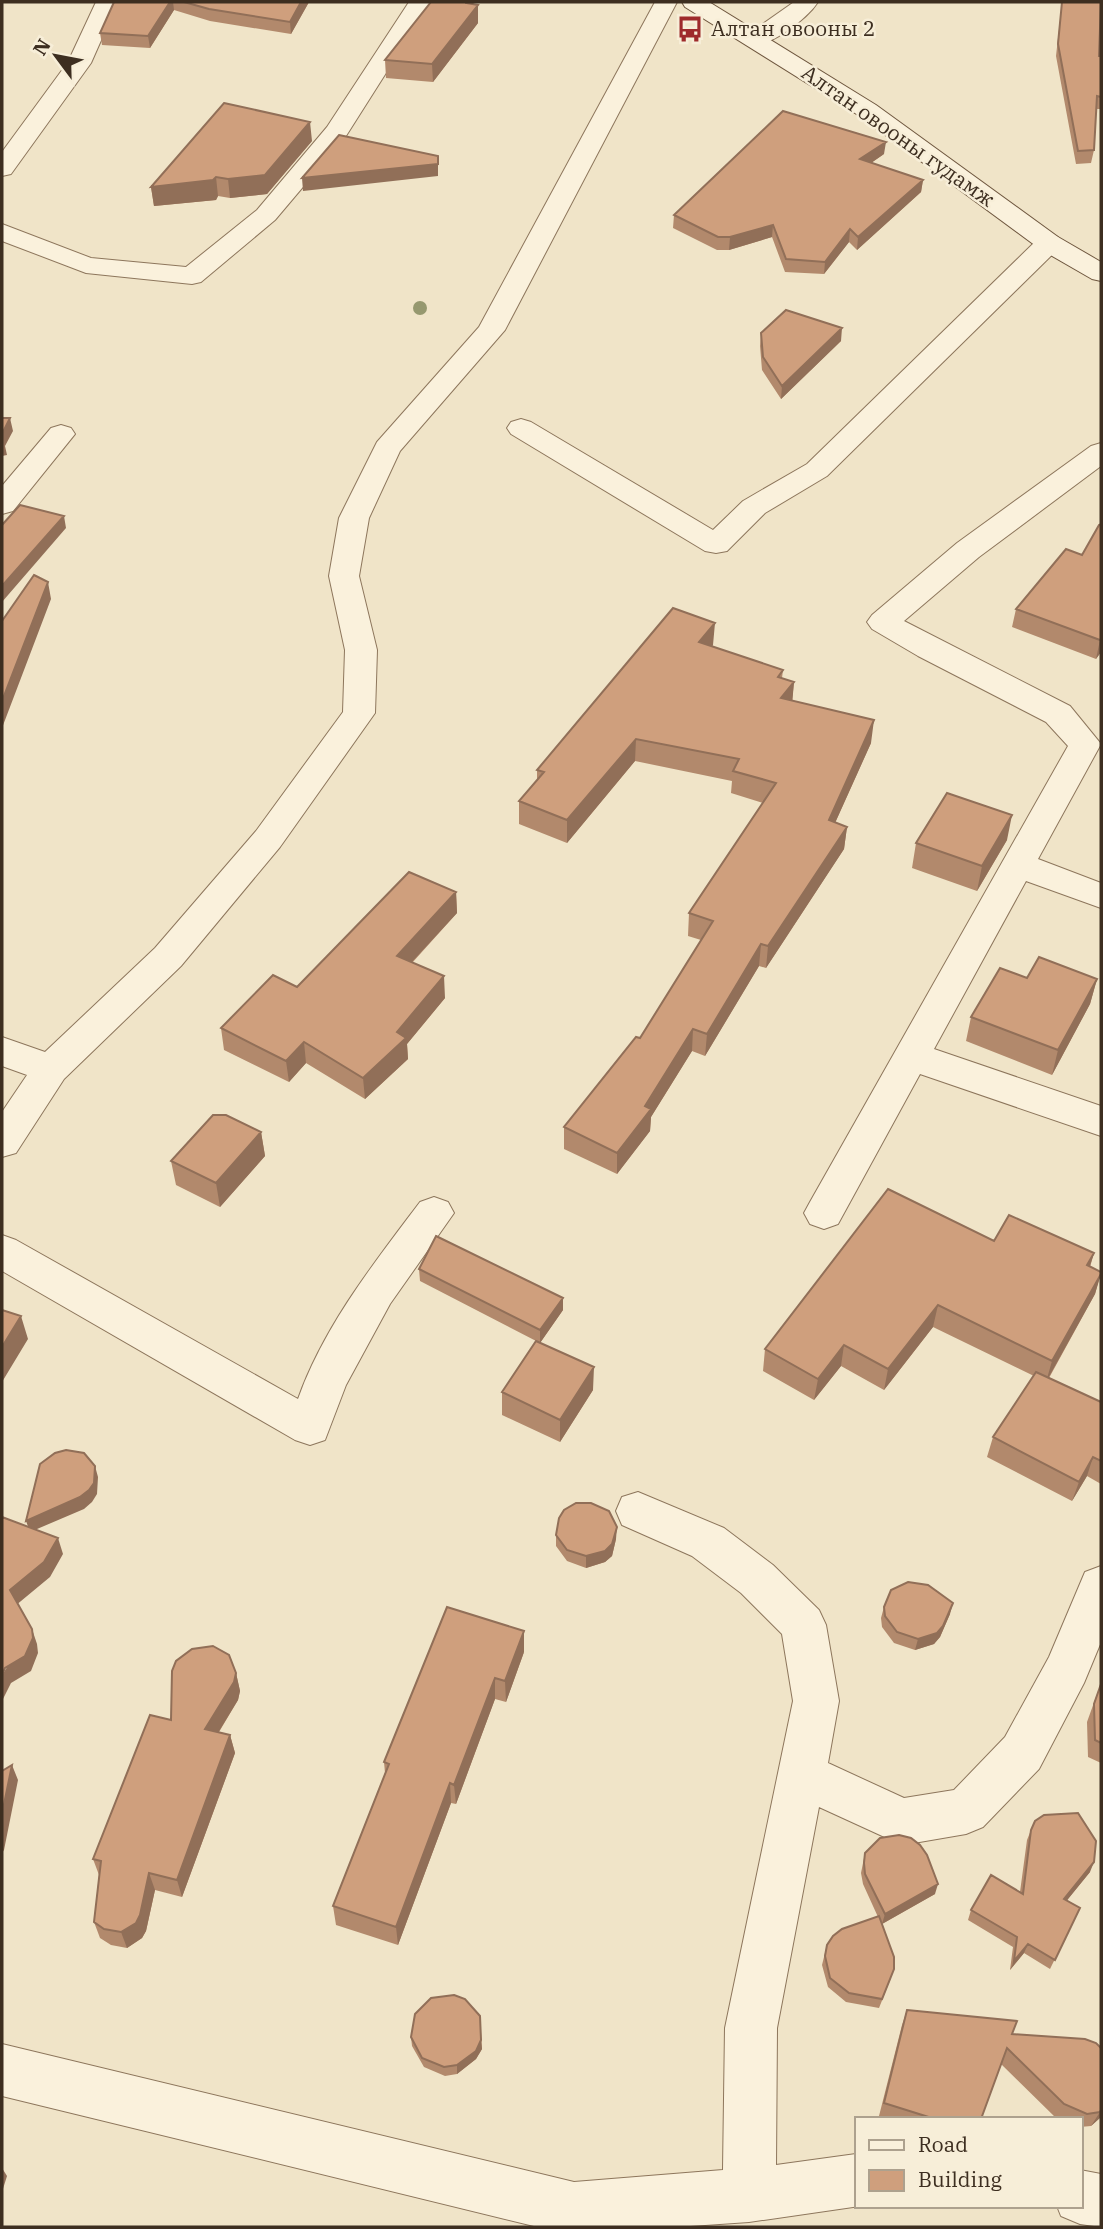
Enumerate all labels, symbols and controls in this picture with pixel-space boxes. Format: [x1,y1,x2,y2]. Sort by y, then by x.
bus stop icon: Алтан овооны 2 [675,14,705,44]
place label: Алтан овооны 2 [711,14,875,42]
north arrow [21,21,91,91]
text: N [27,34,56,60]
street label: Алтан овооны гудамж [797,58,1001,213]
legend [855,2117,1082,2208]
text: Road [918,2130,968,2158]
text: Building [918,2165,1003,2193]

